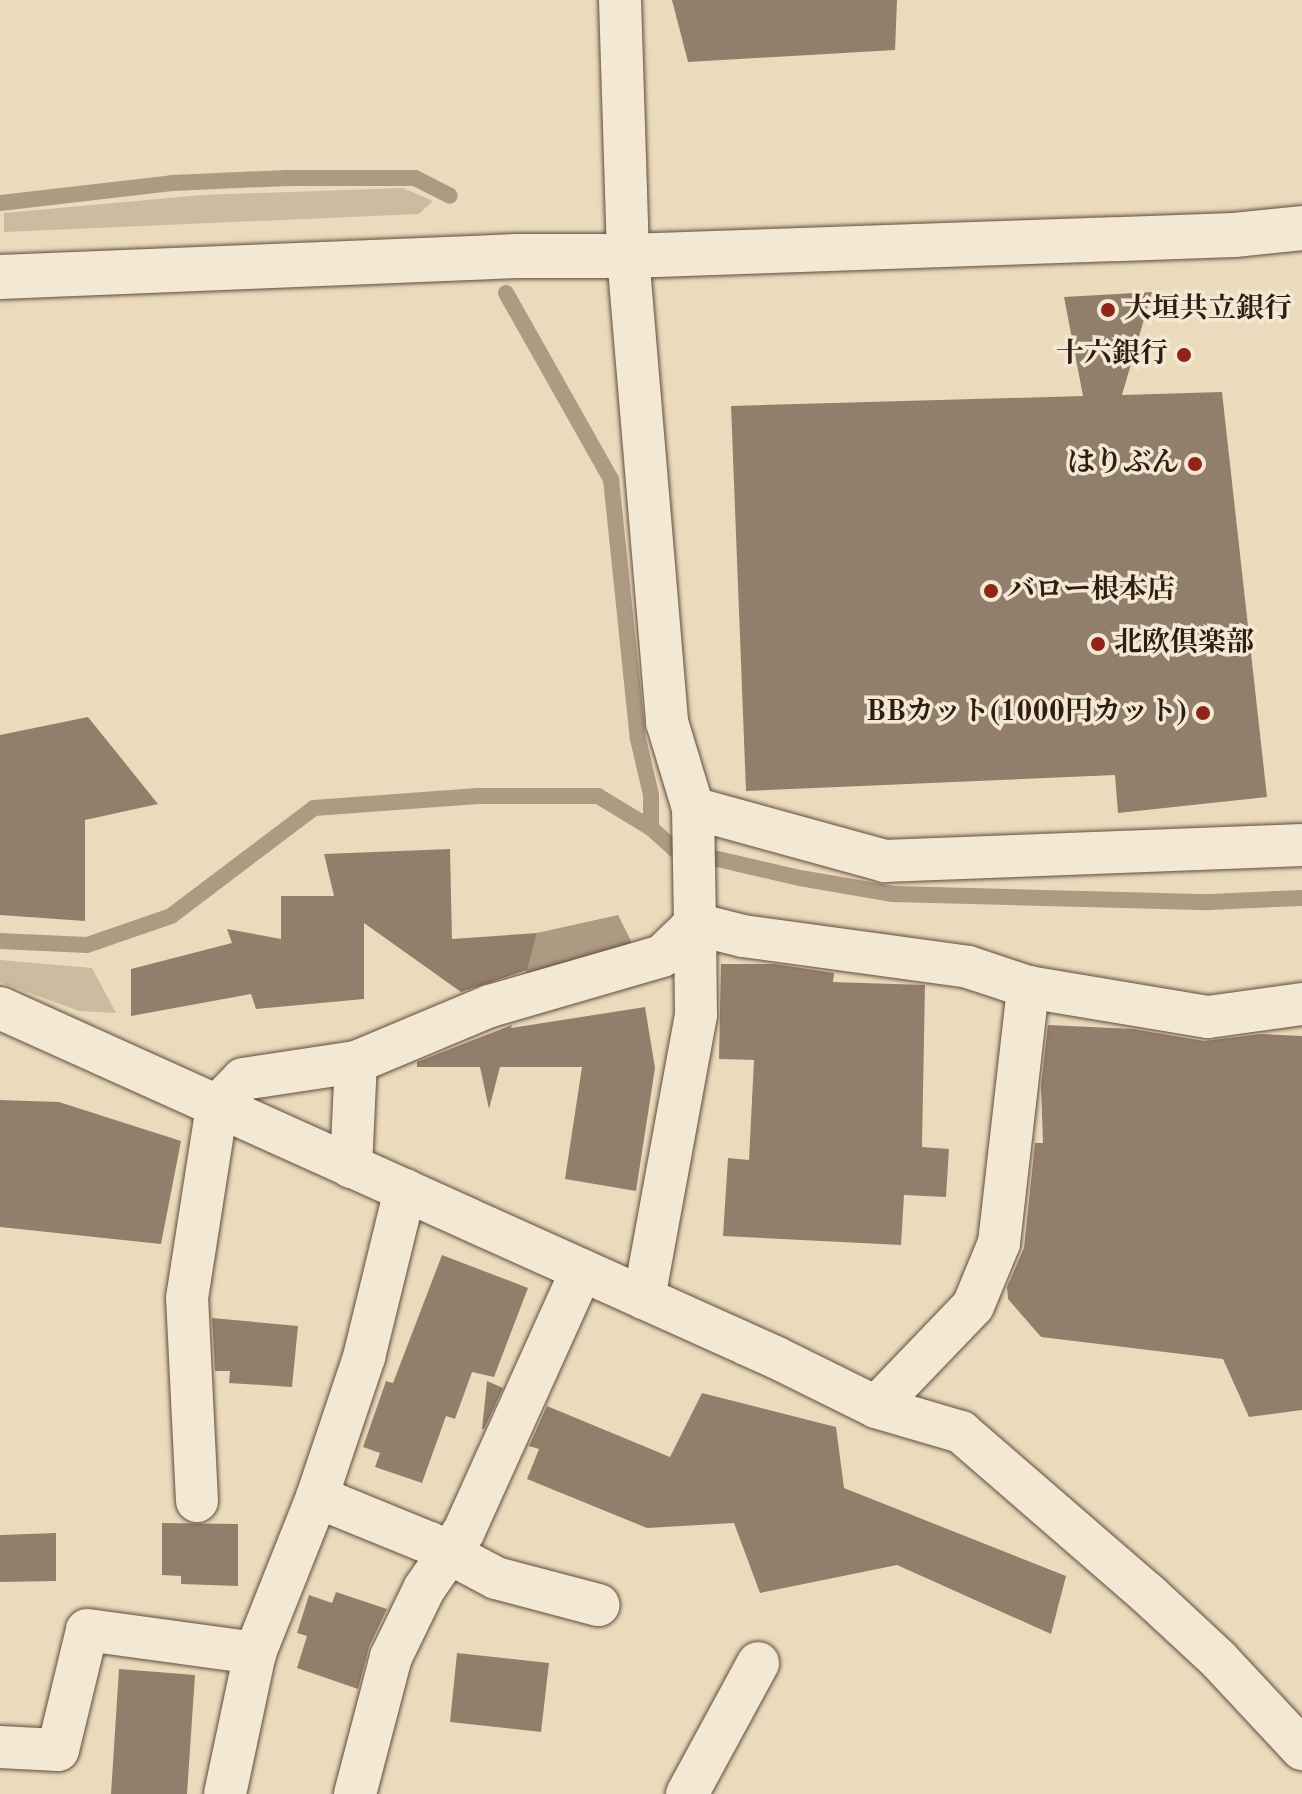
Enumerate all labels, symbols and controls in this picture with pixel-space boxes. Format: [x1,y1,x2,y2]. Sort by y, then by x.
place label: 大垣共立銀行 [1124,293,1292,327]
marker: 大垣共立銀行 [1099,301,1117,319]
place label: 十六銀行 [1056,338,1168,372]
marker: 十六銀行 [1175,346,1193,364]
place label: はりぶん [1067,447,1179,481]
marker: はりぶん [1186,455,1204,473]
place label: バロー根本店 [1007,574,1175,608]
marker: バロー根本店 [982,582,1000,600]
place label: 北欧倶楽部 [1114,627,1254,661]
marker: 北欧倶楽部 [1089,635,1107,653]
place label: BBカット(1000円カット) [866,696,1187,730]
marker: BBカット(1000円カット) [1194,704,1212,722]

